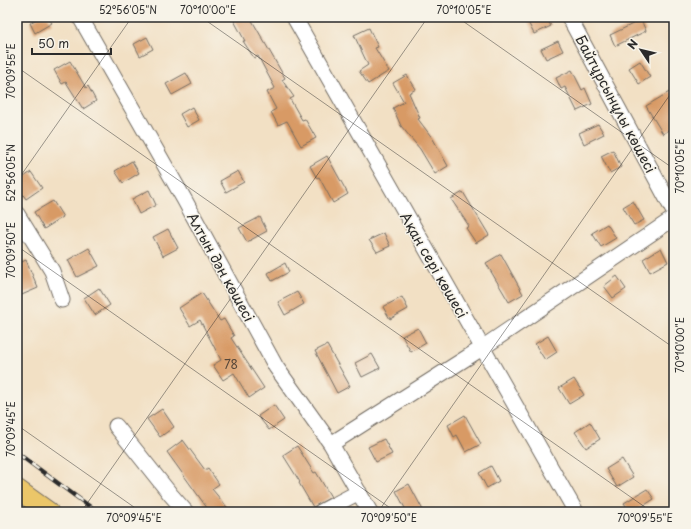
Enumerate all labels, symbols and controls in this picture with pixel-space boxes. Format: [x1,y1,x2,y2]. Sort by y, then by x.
text: 52°56'05"N [99,2,157,17]
text: 70°10'00"E [180,2,236,17]
text: 70°10'05"E [437,2,491,17]
scale bar [32,30,111,56]
north arrow [621,30,661,70]
street label: Байтұрсынұлы көшесі [571,31,661,177]
text: 50 m [38,34,69,52]
text: N [623,35,642,52]
text: 70°09'55"E [3,43,18,99]
text: 70°10'05"E [672,139,687,193]
text: 52°56'05"N [3,144,18,202]
street label: Ақан сері көшесі [395,208,473,322]
street label: Алтын дән көшесі [182,209,260,325]
text: 70°09'50"E [3,222,18,278]
text: 70°10'00"E [672,317,687,373]
house number: 78 [224,355,238,373]
text: 70°09'45"E [3,401,18,457]
text: 70°09'45"E [106,510,162,525]
text: 70°09'50"E [361,510,417,525]
text: 70°09'55"E [617,510,673,525]

